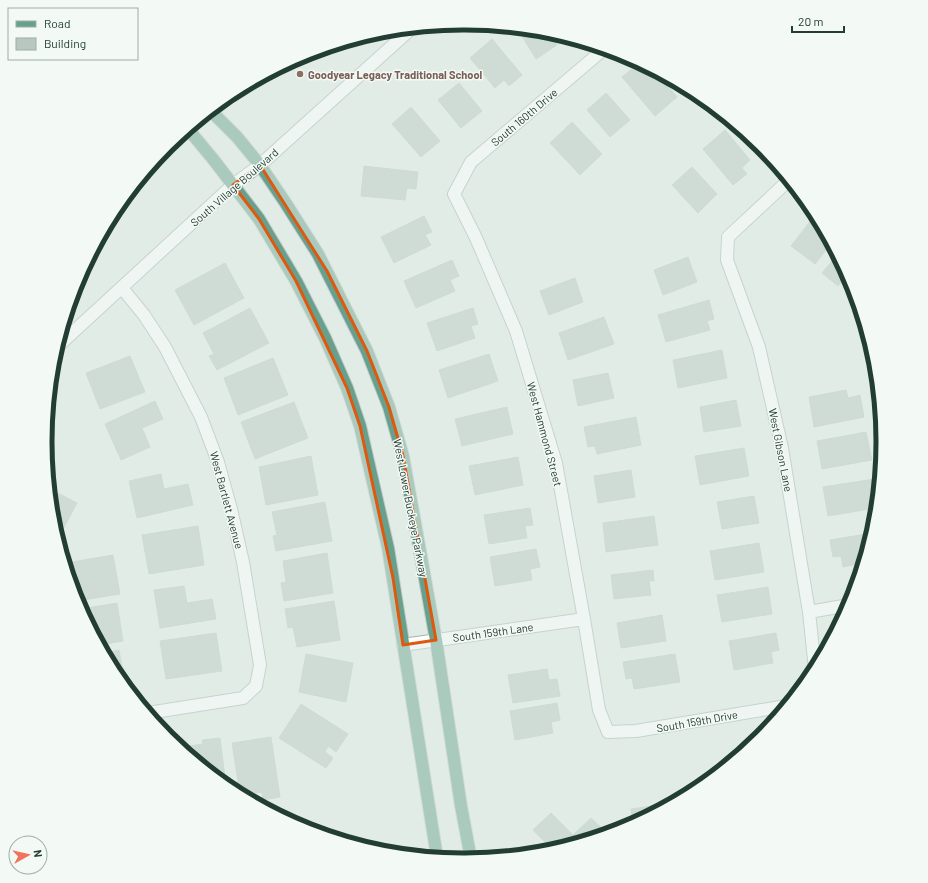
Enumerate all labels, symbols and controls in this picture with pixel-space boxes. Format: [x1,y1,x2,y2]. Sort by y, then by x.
legend [8,8,138,60]
scale bar [792,8,844,34]
text: 20 m [798,14,824,28]
text: Road [44,16,71,30]
text: Building [44,36,86,50]
place label: Goodyear Legacy Traditional School [308,68,483,81]
marker: Goodyear Legacy Traditional School [295,69,305,79]
street label: South 160th Drive [488,85,560,149]
street label: South Village Boulevard [187,145,281,229]
street label: West Hammond Street [525,380,565,488]
street label: West Gibson Lane [767,407,796,493]
street label: West Lower Buckeye Parkway [391,438,431,578]
street label: West Bartlett Avenue [208,450,246,550]
street label: South 159th Lane [452,620,534,644]
street label: South 159th Drive [655,707,739,735]
north arrow [8,835,48,875]
text: N [31,849,45,858]

